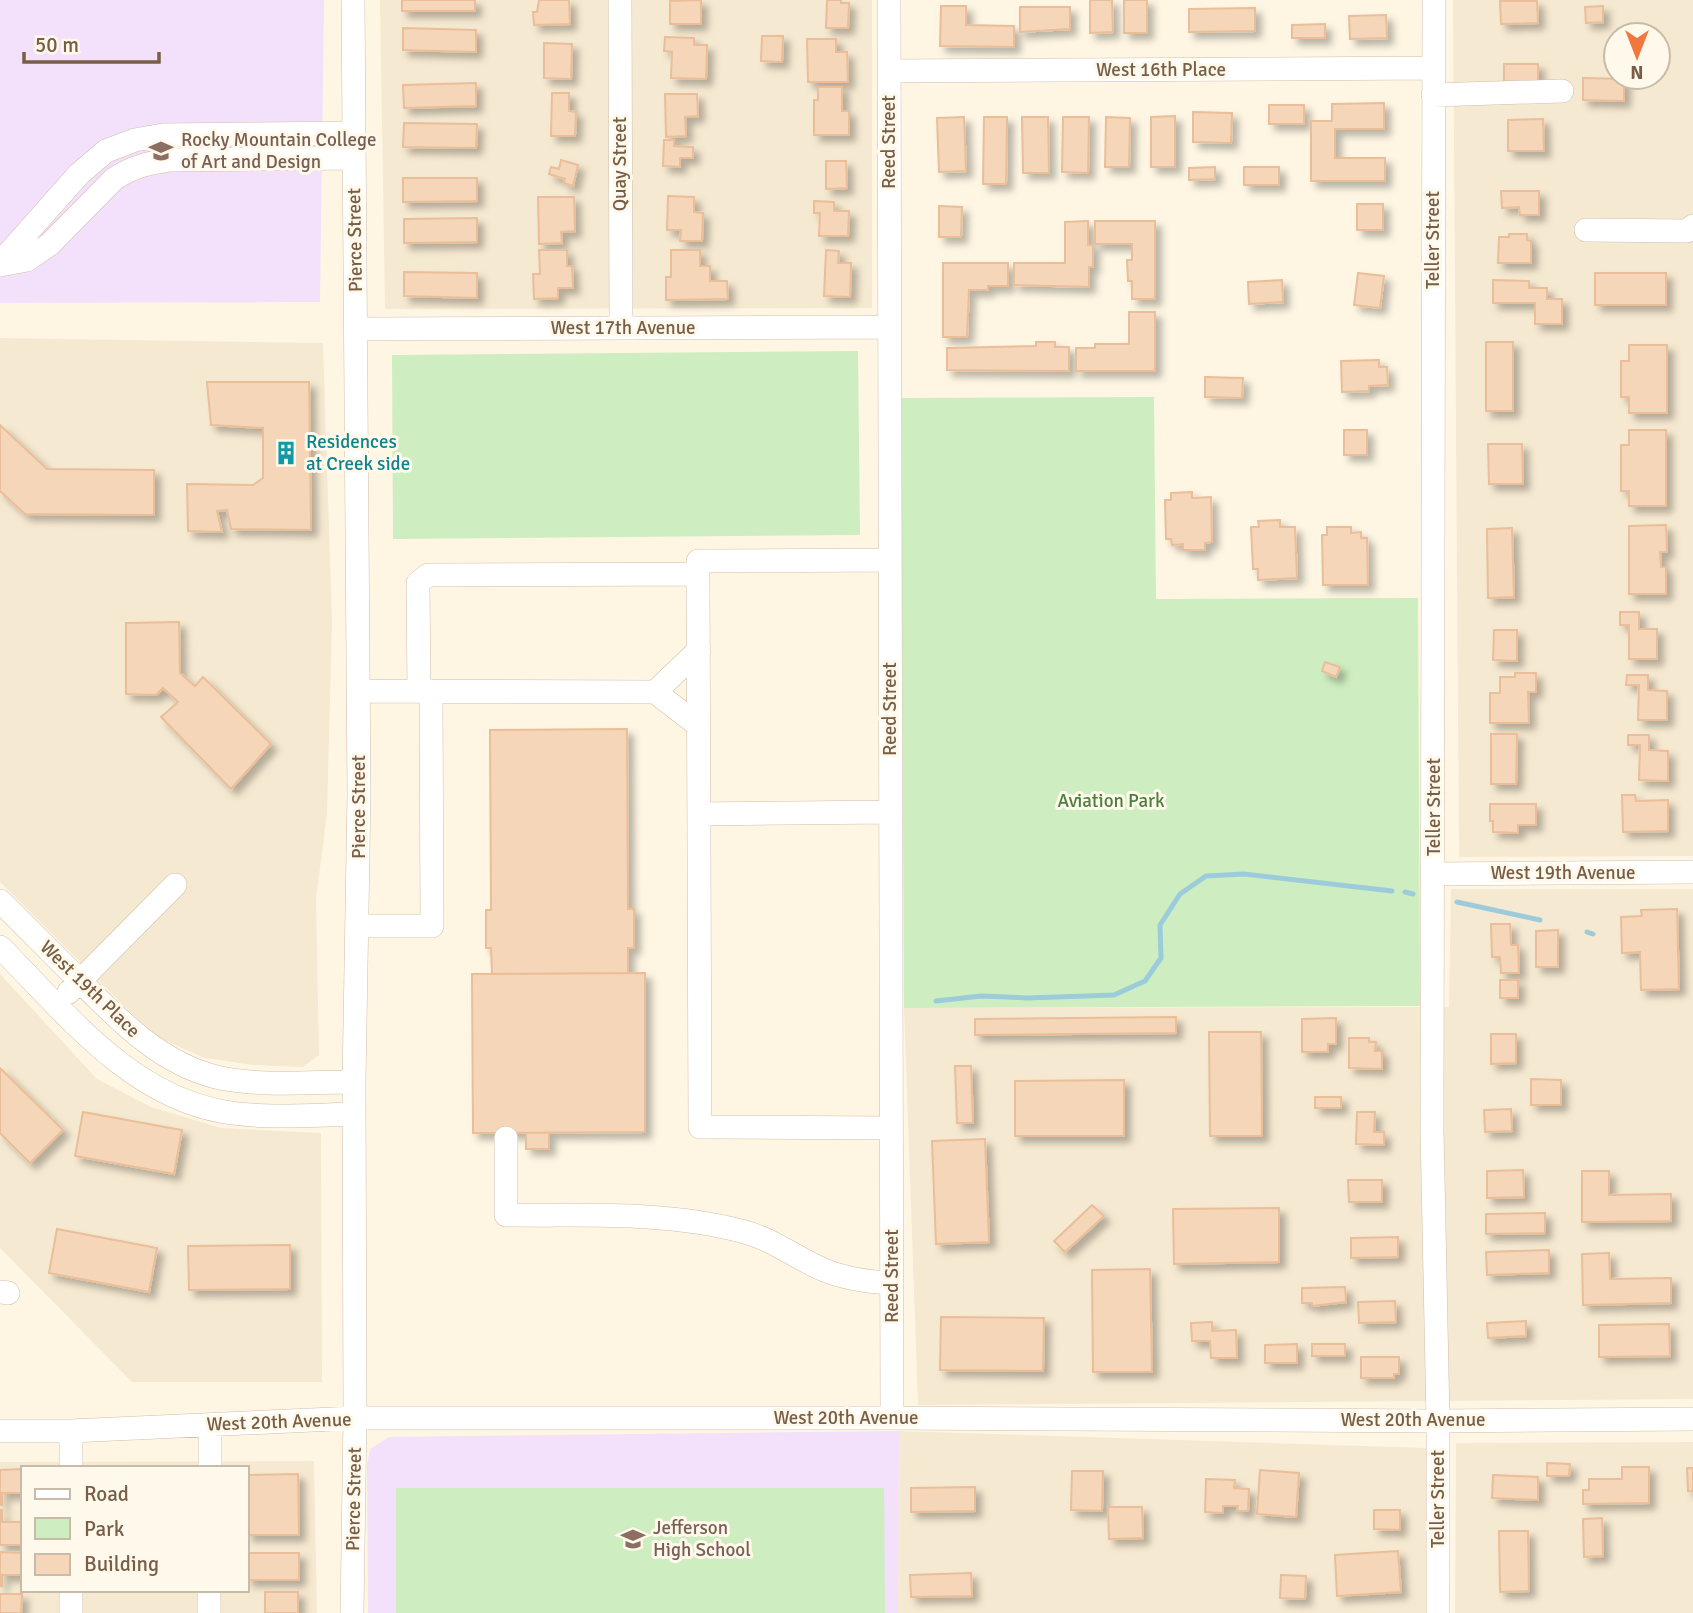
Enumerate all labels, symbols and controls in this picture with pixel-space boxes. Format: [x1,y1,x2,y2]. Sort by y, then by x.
scale bar [24,21,159,65]
north arrow [1602,21,1672,91]
text: 50 m [35,32,79,58]
street label: West 16th Place [1096,58,1226,82]
text: N [1630,60,1644,84]
street label: Reed Street [877,95,901,189]
street label: Quay Street [608,116,632,211]
place label: Rocky Mountain College of Art and Design [181,128,377,174]
school or university icon: Rocky Mountain College of Art and Design [147,137,175,165]
street label: Pierce Street [342,187,368,292]
street label: Teller Street [1421,191,1445,289]
street label: West 17th Avenue [550,316,696,340]
place label: Residences at Creek side [306,430,410,476]
building icon: Residences at Creek side [272,439,300,467]
street label: Reed Street [878,662,902,756]
street label: Pierce Street [347,755,371,859]
street label: Teller Street [1422,758,1446,856]
park label: Aviation Park [1057,789,1165,813]
street label: West 19th Avenue [1490,861,1636,885]
street label: West 19th Place [35,935,145,1043]
street label: Reed Street [880,1229,904,1323]
street label: West 20th Avenue [773,1406,919,1430]
street label: West 20th Avenue [206,1407,352,1437]
street label: West 20th Avenue [1340,1408,1486,1432]
street label: Pierce Street [341,1446,367,1551]
street label: Teller Street [1426,1450,1450,1548]
legend [21,1466,248,1592]
text: Road [84,1481,129,1507]
text: Park [84,1516,125,1542]
place label: Jefferson High School [653,1516,751,1562]
school or university icon: Jefferson High School [619,1525,647,1553]
text: Building [84,1551,159,1577]

